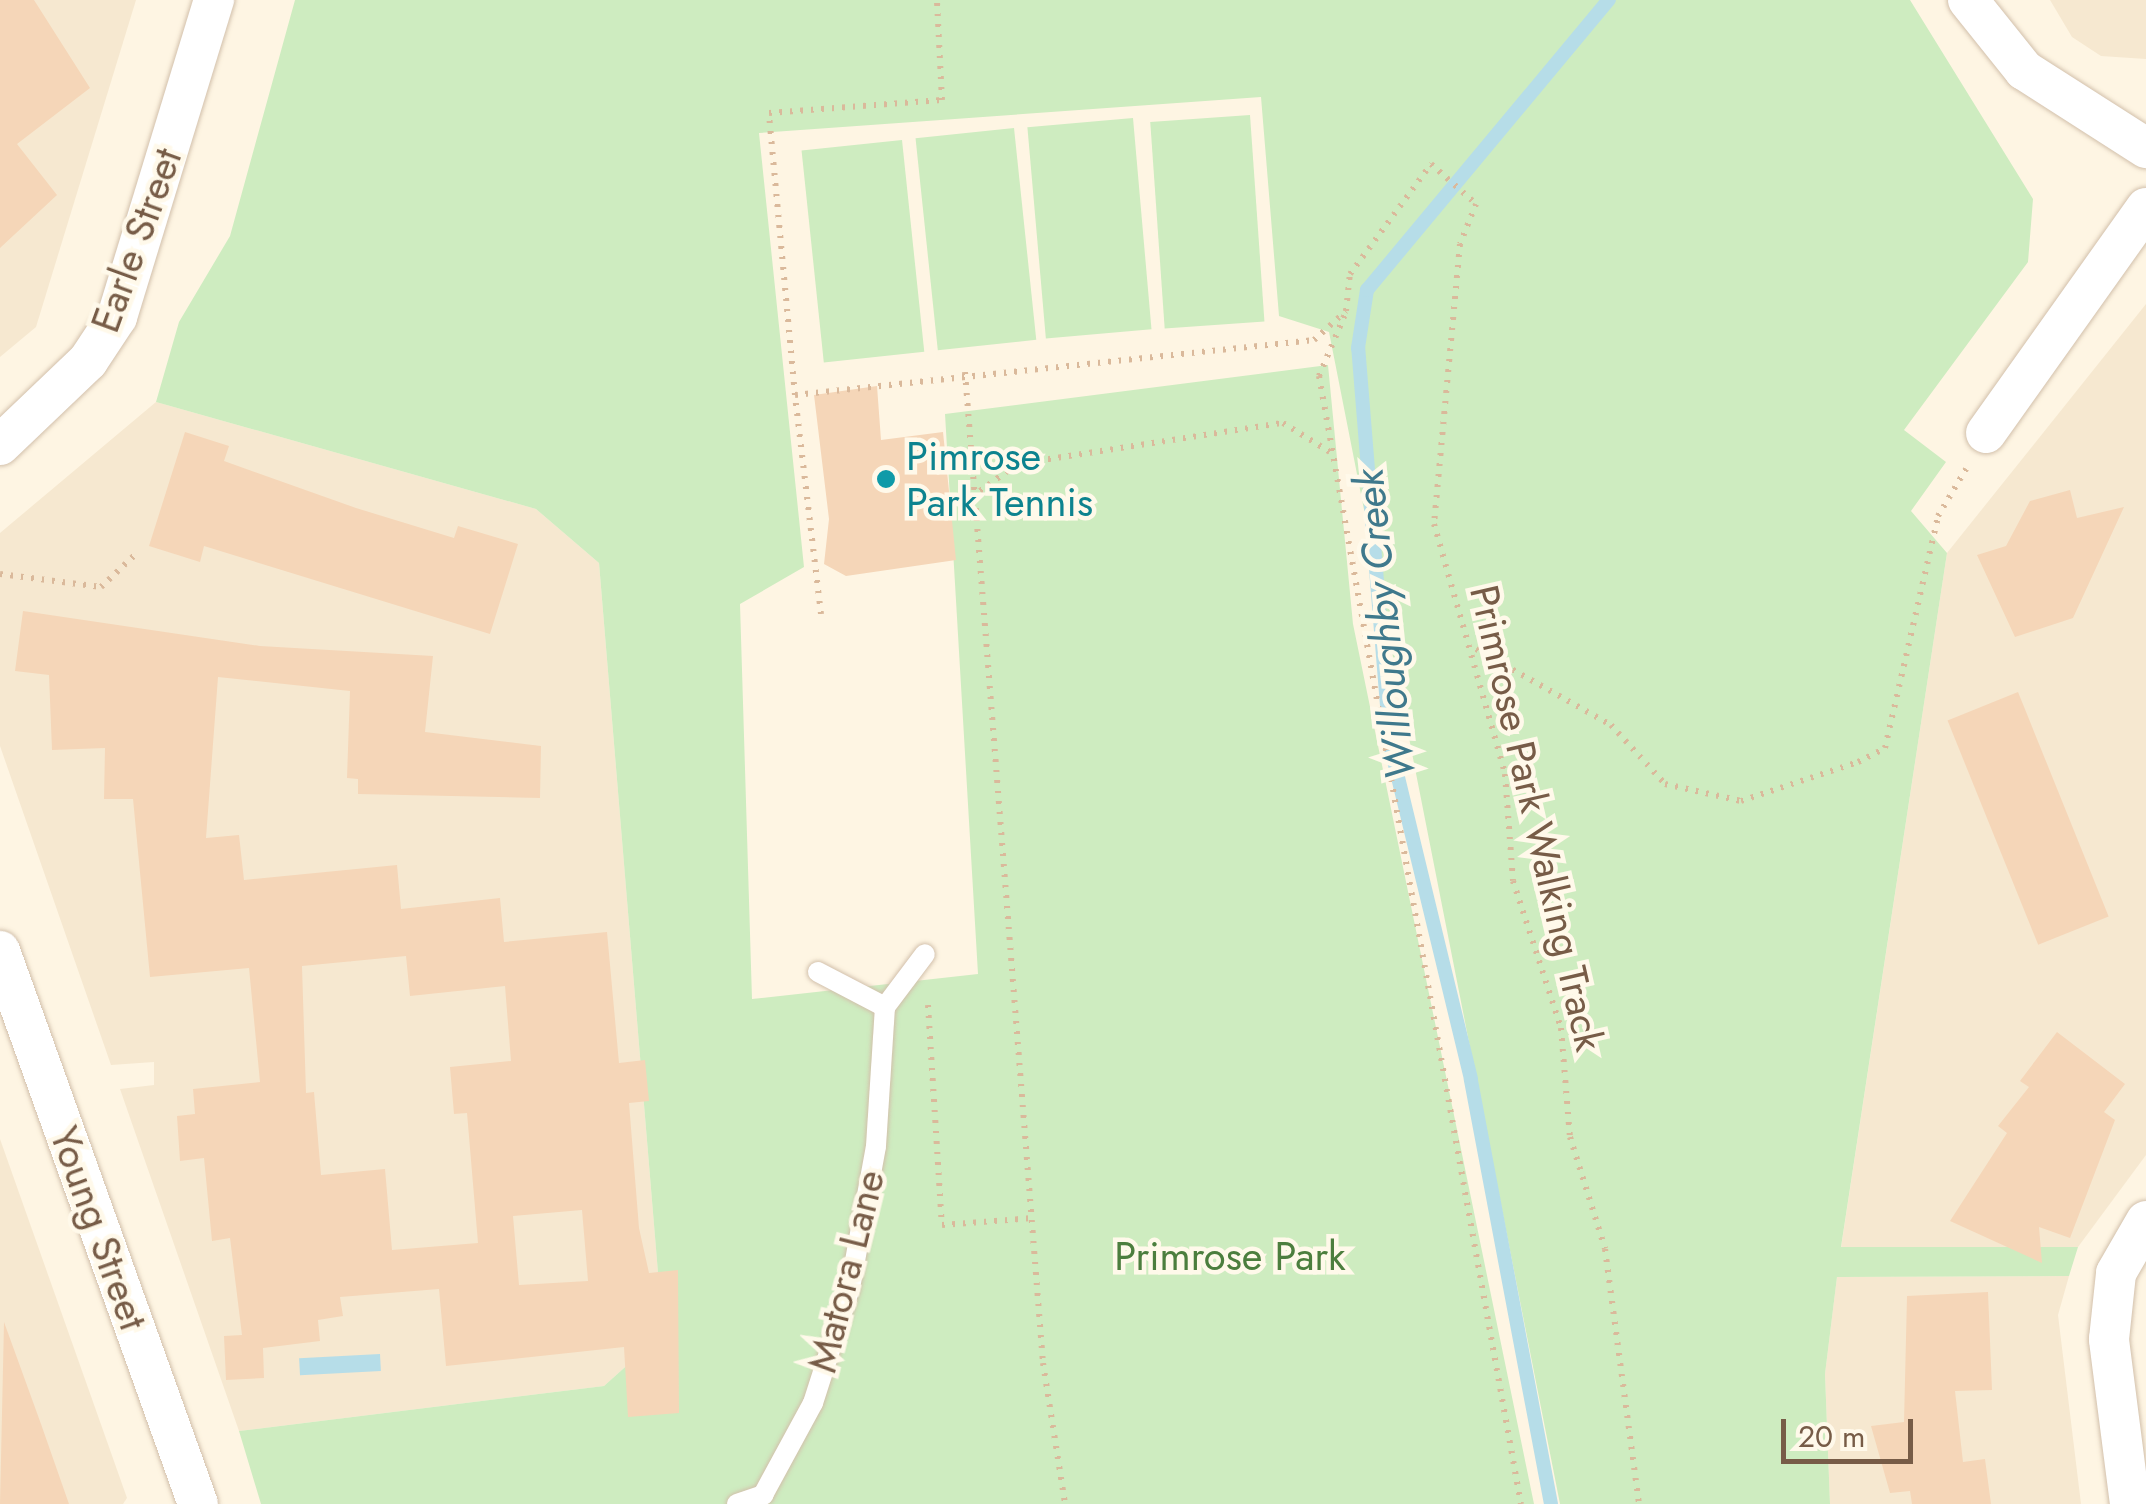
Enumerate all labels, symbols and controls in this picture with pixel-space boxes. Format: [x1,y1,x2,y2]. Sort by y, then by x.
street label: Earle Street [81,141,191,339]
place label: Pimrose Park Tennis [906,432,1093,526]
water label: Willoughby Creek [1344,467,1426,783]
marker: Pimrose Park Tennis [875,468,897,490]
street label: Primrose Park Walking Track [1460,581,1614,1055]
street label: Young Street [40,1120,158,1336]
street label: Matora Lane [798,1165,894,1377]
park label: Primrose Park [1114,1232,1346,1280]
scale bar [1786,1399,1918,1461]
text: 20 m [1798,1415,1865,1458]

